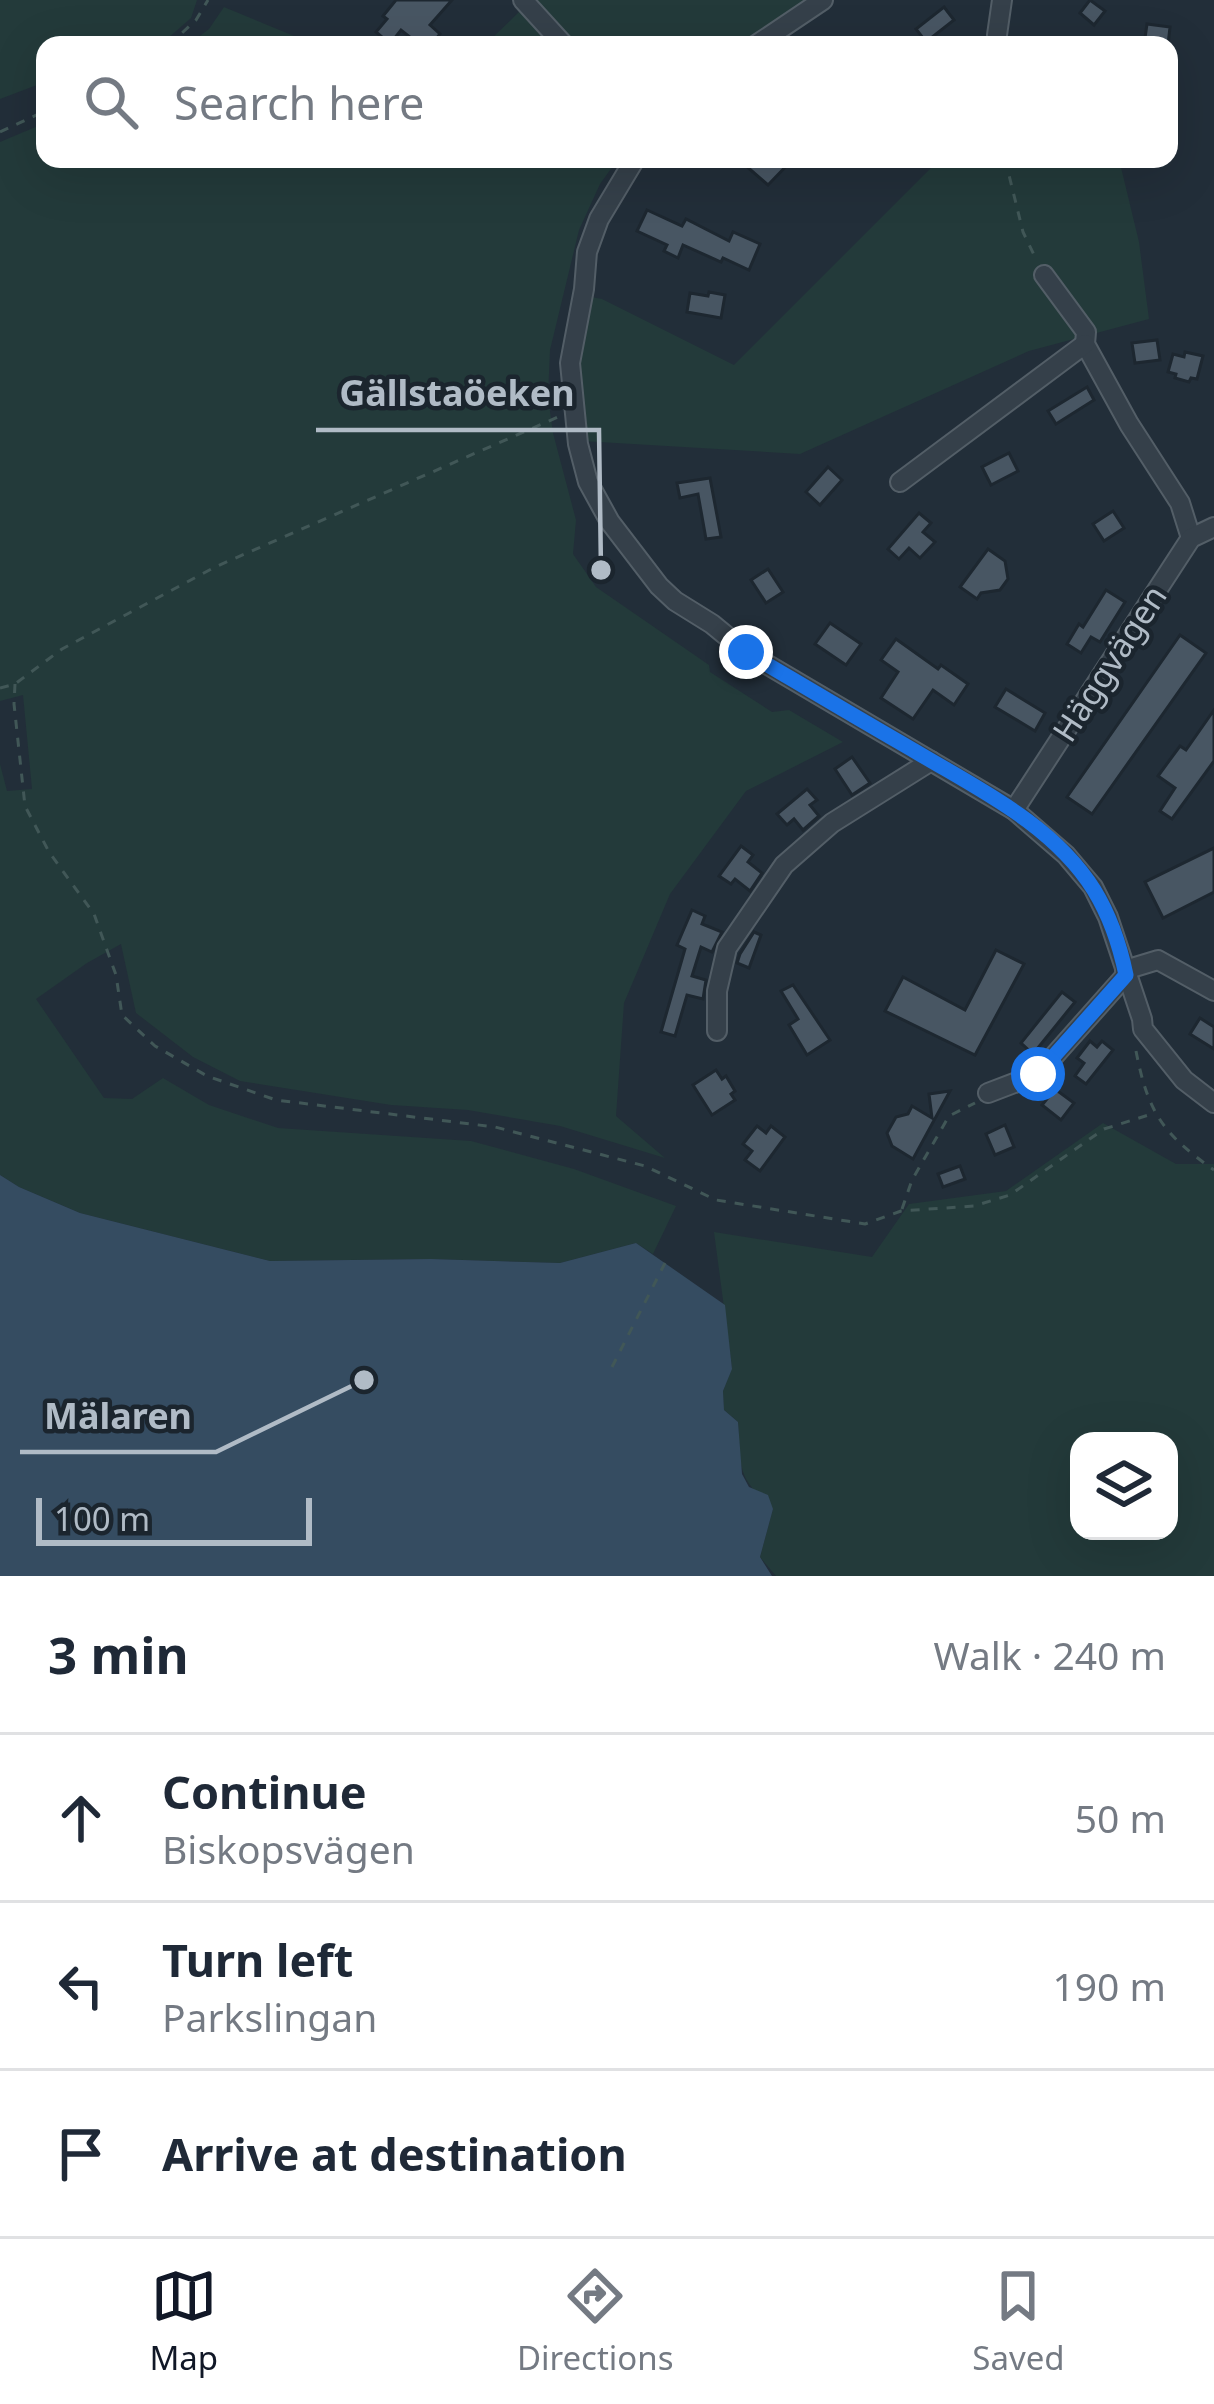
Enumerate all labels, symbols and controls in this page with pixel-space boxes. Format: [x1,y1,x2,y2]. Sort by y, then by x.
search box [36,36,1178,168]
icon: search [78,69,144,135]
text: Search here [174,72,424,133]
callout: Gällstaöeken [316,358,599,430]
text: Gällstaöeken [339,368,575,417]
street label: Häggvägen [1042,576,1176,750]
route end [719,625,773,679]
route start [1011,1047,1065,1101]
callout: Mälaren [20,1380,216,1452]
text: Mälaren [44,1391,192,1440]
map controls [1070,1432,1178,1540]
button: layers [1070,1432,1178,1540]
scale bar [36,1492,312,1545]
text: 100 m [54,1496,150,1541]
text: 3 min [48,1619,189,1689]
text: Walk · 240 m [933,1628,1166,1681]
text: Continue [162,1761,367,1822]
icon: ahead [48,1785,114,1851]
text: 50 m [1075,1791,1166,1844]
text: Biskopsvägen [162,1822,415,1875]
text: Turn left [162,1929,353,1990]
icon: left [48,1953,114,2019]
text: 190 m [1052,1959,1166,2012]
text: Parkslingan [162,1990,377,2043]
icon: arrive [48,2121,114,2187]
text: Arrive at destination [162,2123,627,2184]
tab: Map [149,2263,218,2380]
tab: Directions [517,2263,674,2380]
tab: Saved [972,2263,1065,2380]

